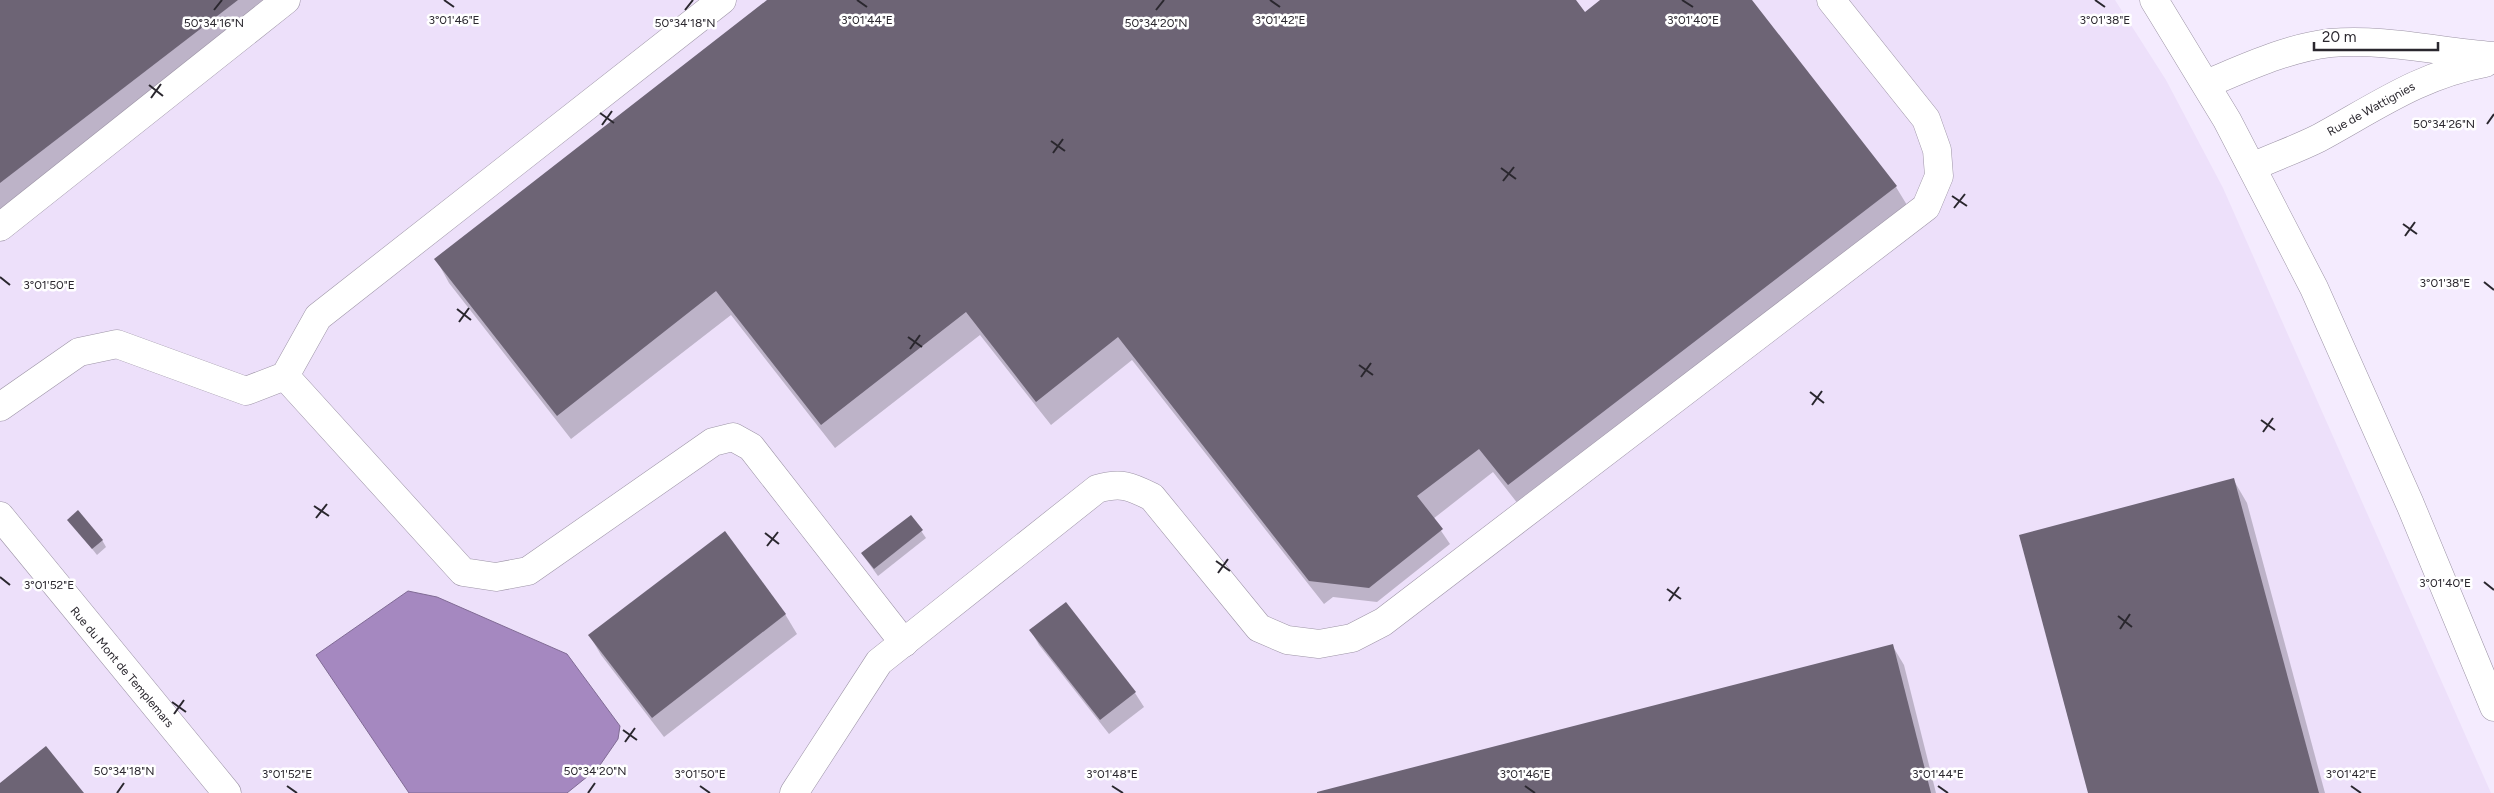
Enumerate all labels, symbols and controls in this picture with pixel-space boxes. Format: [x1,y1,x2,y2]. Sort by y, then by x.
text: 3°01'46"E [428,13,480,27]
text: 3°01'44"E [841,13,893,27]
text: 3°01'42"E [1254,13,1306,27]
text: 3°01'40"E [1667,13,1719,27]
text: 3°01'38"E [2080,13,2130,27]
text: 50°34'16"N [184,16,244,30]
text: 50°34'18"N [655,16,715,30]
text: 50°34'20"N [1125,16,1187,30]
scale bar [2314,20,2438,52]
text: 20 m [2322,28,2356,46]
street label: Rue de Wattignies [2325,79,2418,139]
text: 50°34'26"N [2413,117,2475,131]
text: 3°01'38"E [2420,276,2470,290]
text: 3°01'50"E [23,278,75,292]
text: 3°01'40"E [2419,576,2471,590]
text: 3°01'52"E [24,578,74,592]
street label: Rue du Mont de Templemars [67,604,177,730]
text: 50°34'18"N [94,764,154,778]
text: 50°34'20"N [564,764,626,778]
text: 3°01'52"E [262,767,312,781]
text: 3°01'50"E [674,767,726,781]
text: 3°01'48"E [1086,767,1138,781]
text: 3°01'46"E [1499,767,1551,781]
text: 3°01'44"E [1912,767,1964,781]
text: 3°01'42"E [2325,767,2377,781]

